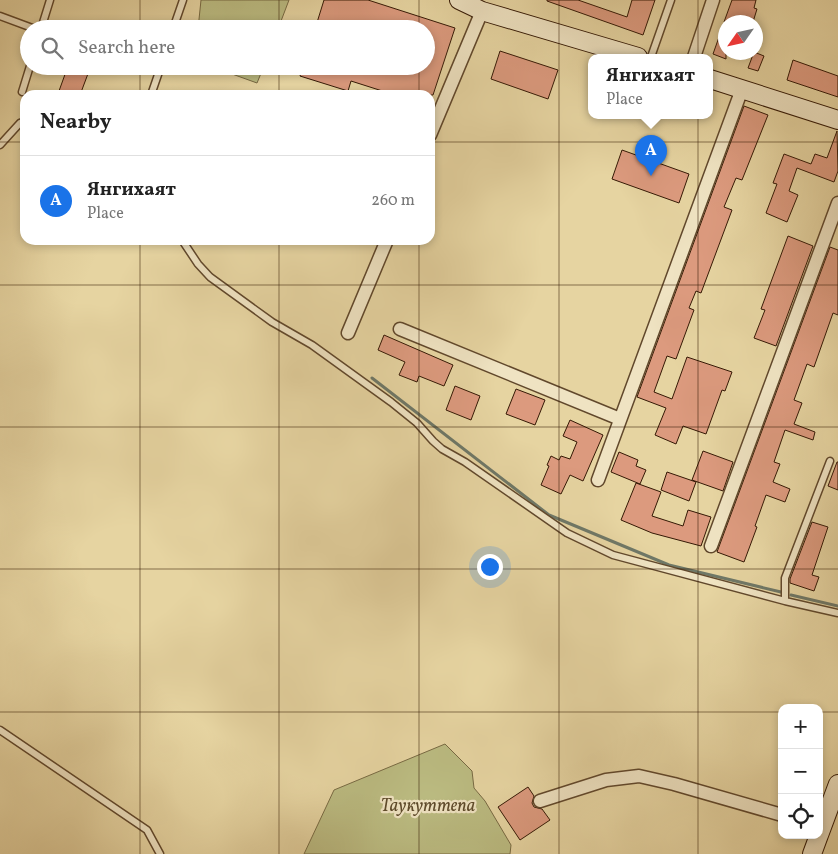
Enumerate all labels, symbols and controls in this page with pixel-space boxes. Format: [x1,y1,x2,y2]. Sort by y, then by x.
north arrow [718,15,763,60]
search box [20,20,435,75]
icon: search [38,34,66,62]
text: Search here [78,35,175,61]
popup [588,54,713,119]
text: Янгихаят [606,63,695,89]
text: Place [606,89,643,111]
text: Nearby [40,108,111,137]
pin: A [635,135,667,176]
text: Янгихаят [87,177,176,203]
text: A [50,190,62,212]
text: 260 m [371,190,415,212]
text: Place [87,203,124,225]
your location [477,554,503,580]
map controls [778,704,823,839]
button: + [778,704,823,749]
button: − [778,749,823,794]
park label: Таукуттепа [381,794,475,819]
button: locate [778,794,823,839]

